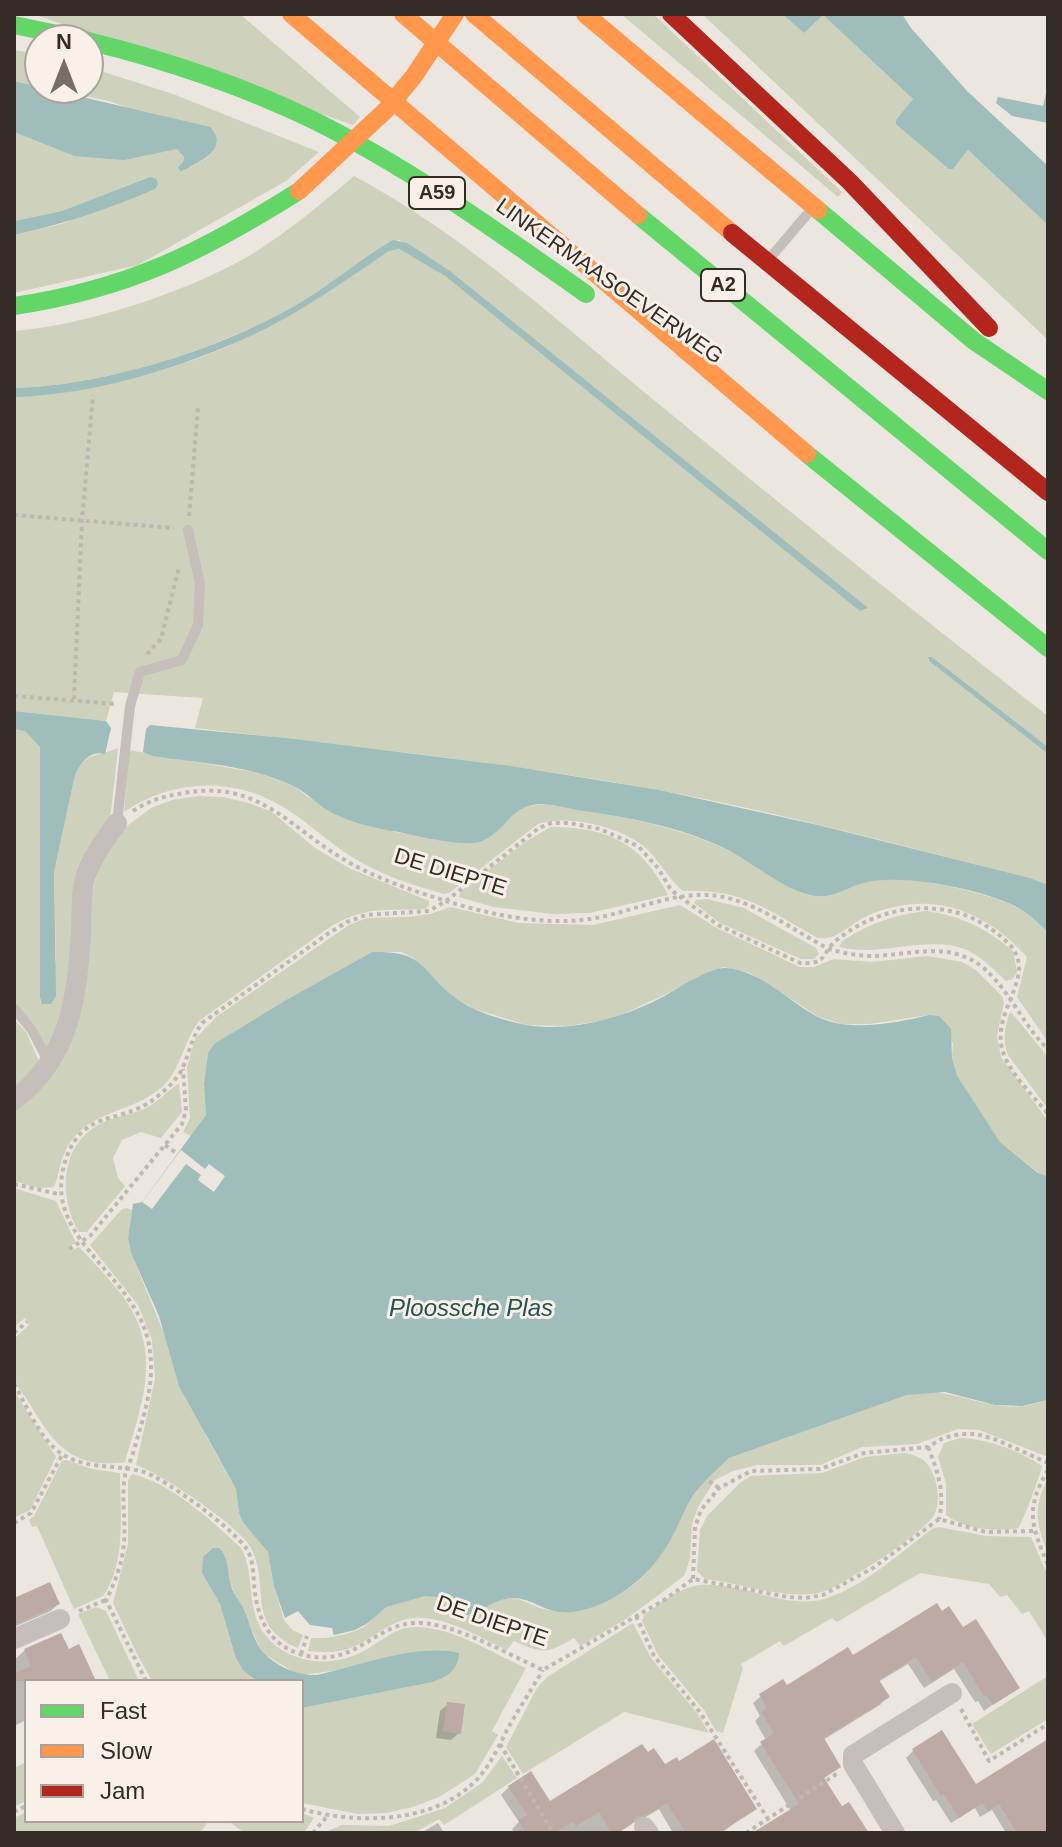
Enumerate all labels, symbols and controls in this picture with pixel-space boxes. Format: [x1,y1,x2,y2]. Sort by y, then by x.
north arrow [24,24,104,104]
text: N [56,29,72,54]
road number: A59 [409,177,465,209]
street label: LINKERMAASOEVERWEG [490,193,728,371]
road number: A2 [701,269,745,301]
street label: DE DIEPTE [391,843,509,903]
water label: Ploossche Plas [389,1295,553,1323]
street label: DE DIEPTE [433,1591,551,1653]
legend [24,1679,304,1823]
text: Fast [100,1697,147,1724]
text: Slow [100,1737,152,1764]
text: Jam [100,1777,145,1804]

